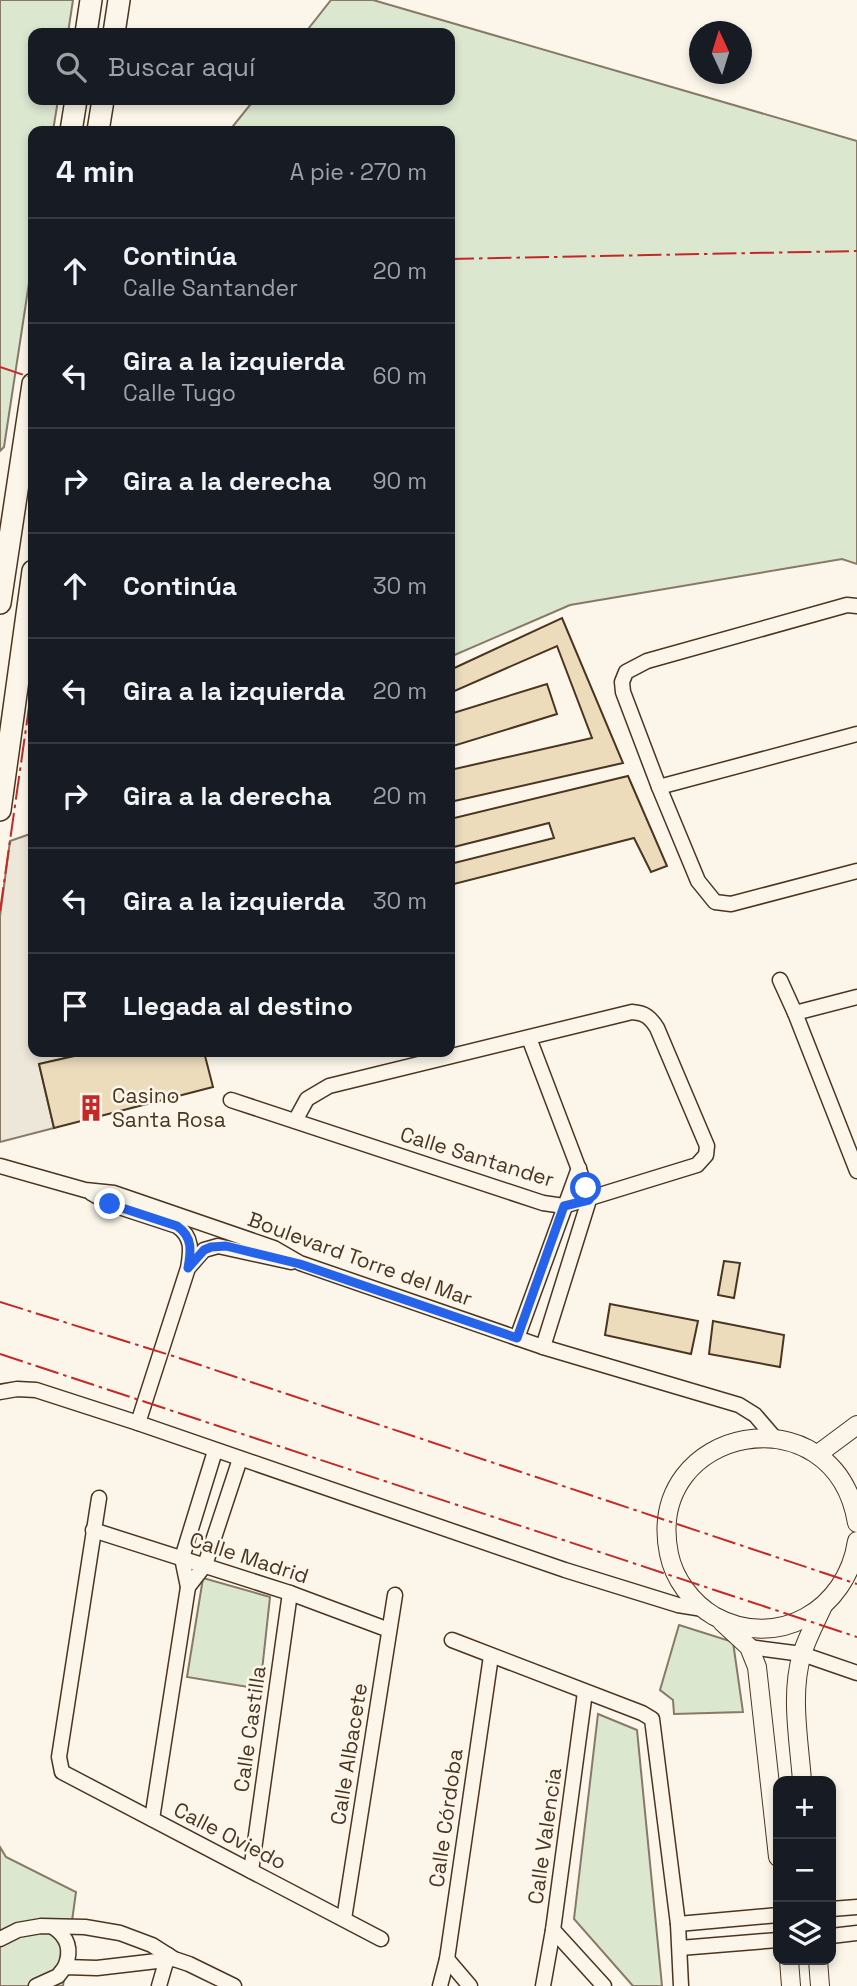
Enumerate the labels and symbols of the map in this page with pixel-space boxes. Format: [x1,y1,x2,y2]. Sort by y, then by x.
north arrow [689,21,752,84]
place label: Casino Santa Rosa [112,1082,226,1133]
building icon: Casino Santa Rosa [76,1093,106,1123]
street label: Calle Santander [397,1120,557,1193]
route start [570,1172,601,1203]
route end [94,1188,125,1219]
street label: Boulevard Torre del Mar [244,1205,476,1312]
street label: Calle Madrid [186,1526,312,1589]
street label: Calle Castilla [227,1664,272,1794]
street label: Calle Albacete [324,1681,373,1827]
street label: Calle Córdoba [422,1747,469,1889]
street label: Calle Valencia [522,1766,567,1906]
street label: Calle Oviedo [169,1796,291,1876]

